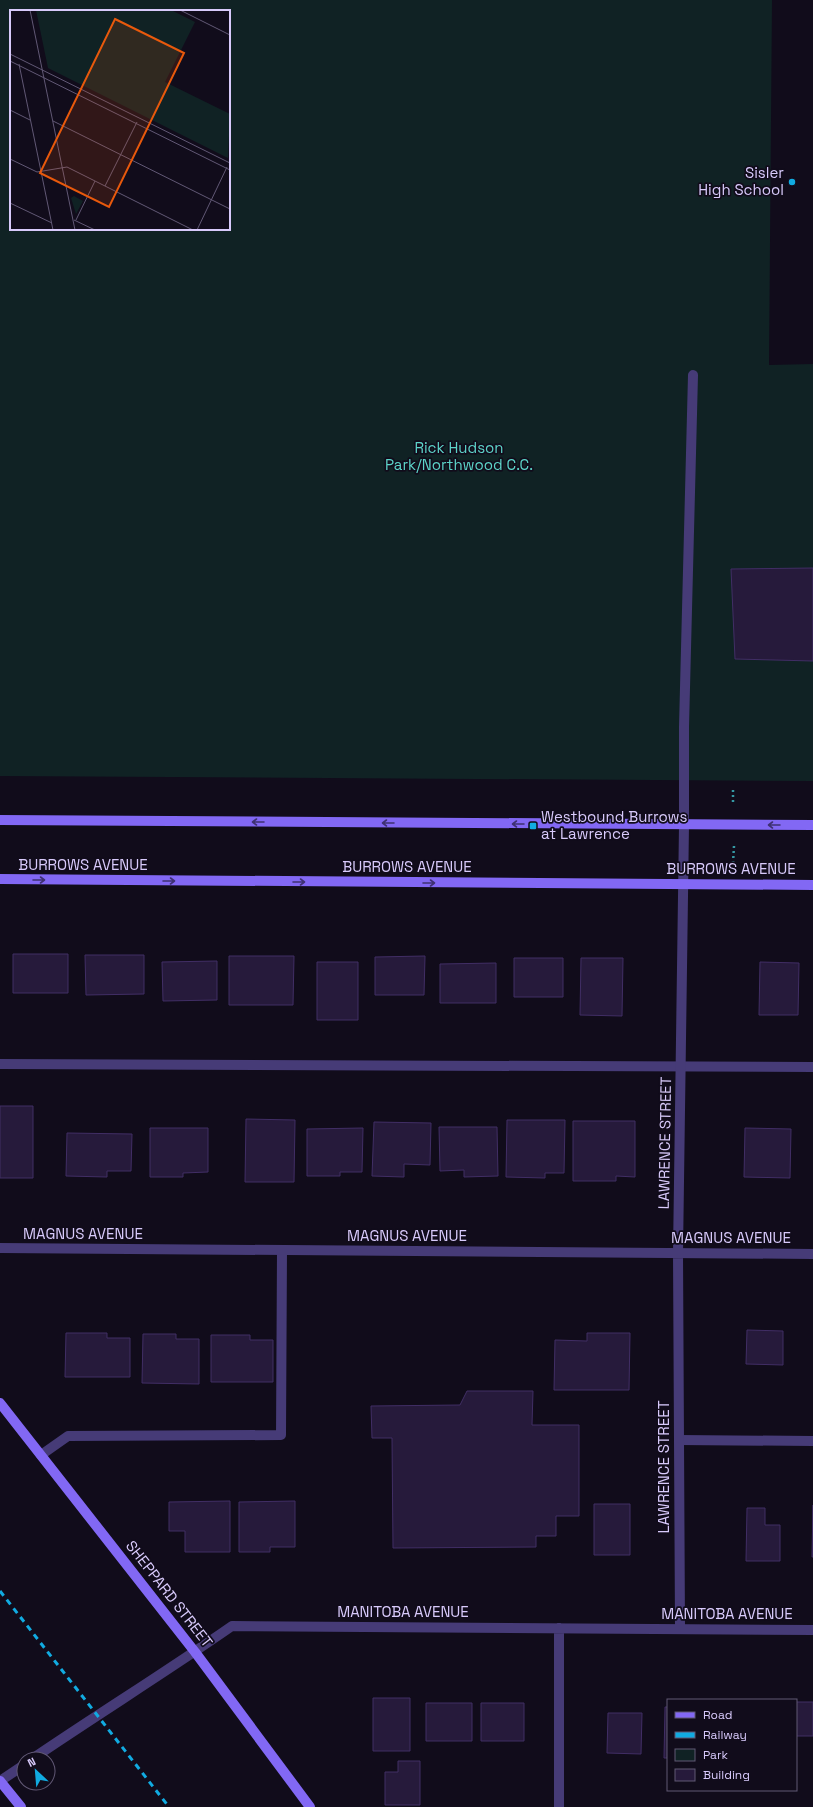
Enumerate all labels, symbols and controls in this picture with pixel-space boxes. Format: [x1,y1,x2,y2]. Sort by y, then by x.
inset map [10,10,230,230]
place label: Sisler High School [698,163,784,199]
marker: Sisler High School [787,177,797,187]
park label: Rick Hudson Park/Northwood C.C. [385,438,533,474]
place label: Westbound Burrows at Lawrence [541,807,687,843]
one-way arrow [252,818,265,826]
one-way arrow [382,819,395,827]
one-way arrow [512,820,525,828]
marker: Westbound Burrows at Lawrence [528,821,538,831]
one-way arrow [768,821,781,829]
street label: BURROWS AVENUE [18,855,148,874]
street label: BURROWS AVENUE [342,857,472,876]
street label: BURROWS AVENUE [666,859,796,878]
one-way arrow [32,876,45,884]
one-way arrow [162,877,175,885]
one-way arrow [292,878,305,886]
one-way arrow [422,879,435,886]
street label: LAWRENCE STREET [654,1076,675,1210]
street label: MAGNUS AVENUE [23,1224,143,1243]
street label: MAGNUS AVENUE [347,1226,467,1245]
street label: MAGNUS AVENUE [671,1228,791,1247]
street label: LAWRENCE STREET [654,1400,673,1533]
street label: SHEPPARD STREET [122,1537,217,1651]
street label: MANITOBA AVENUE [337,1602,469,1621]
street label: MANITOBA AVENUE [661,1604,793,1623]
legend [667,1699,797,1791]
text: Road [703,1707,732,1723]
text: Railway [703,1727,747,1743]
text: Park [703,1747,728,1763]
north arrow [16,1751,56,1791]
text: N [25,1754,38,1770]
text: Building [703,1767,750,1783]

